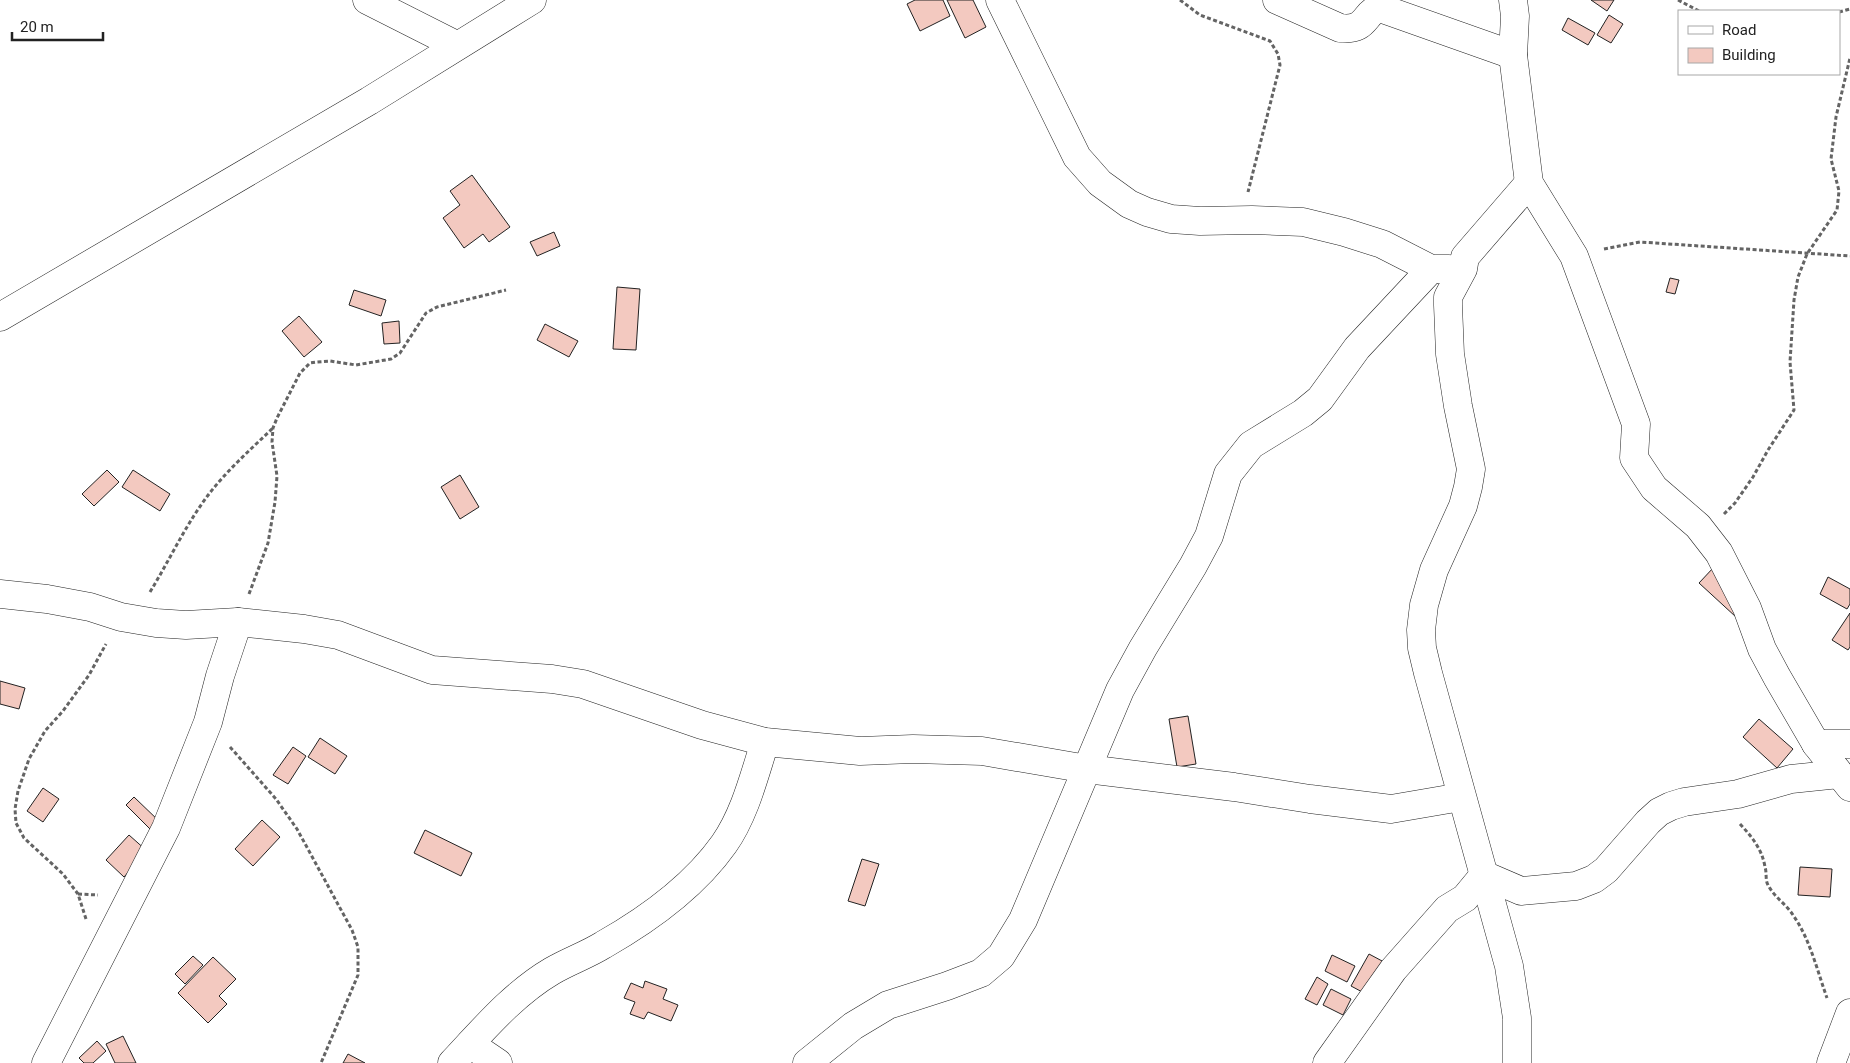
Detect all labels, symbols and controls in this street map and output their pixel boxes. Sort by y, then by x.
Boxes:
scale bar [12,10,104,42]
legend [1678,10,1840,75]
text: 20 m [20,18,54,36]
text: Road [1722,21,1756,39]
text: Building [1722,46,1776,64]

